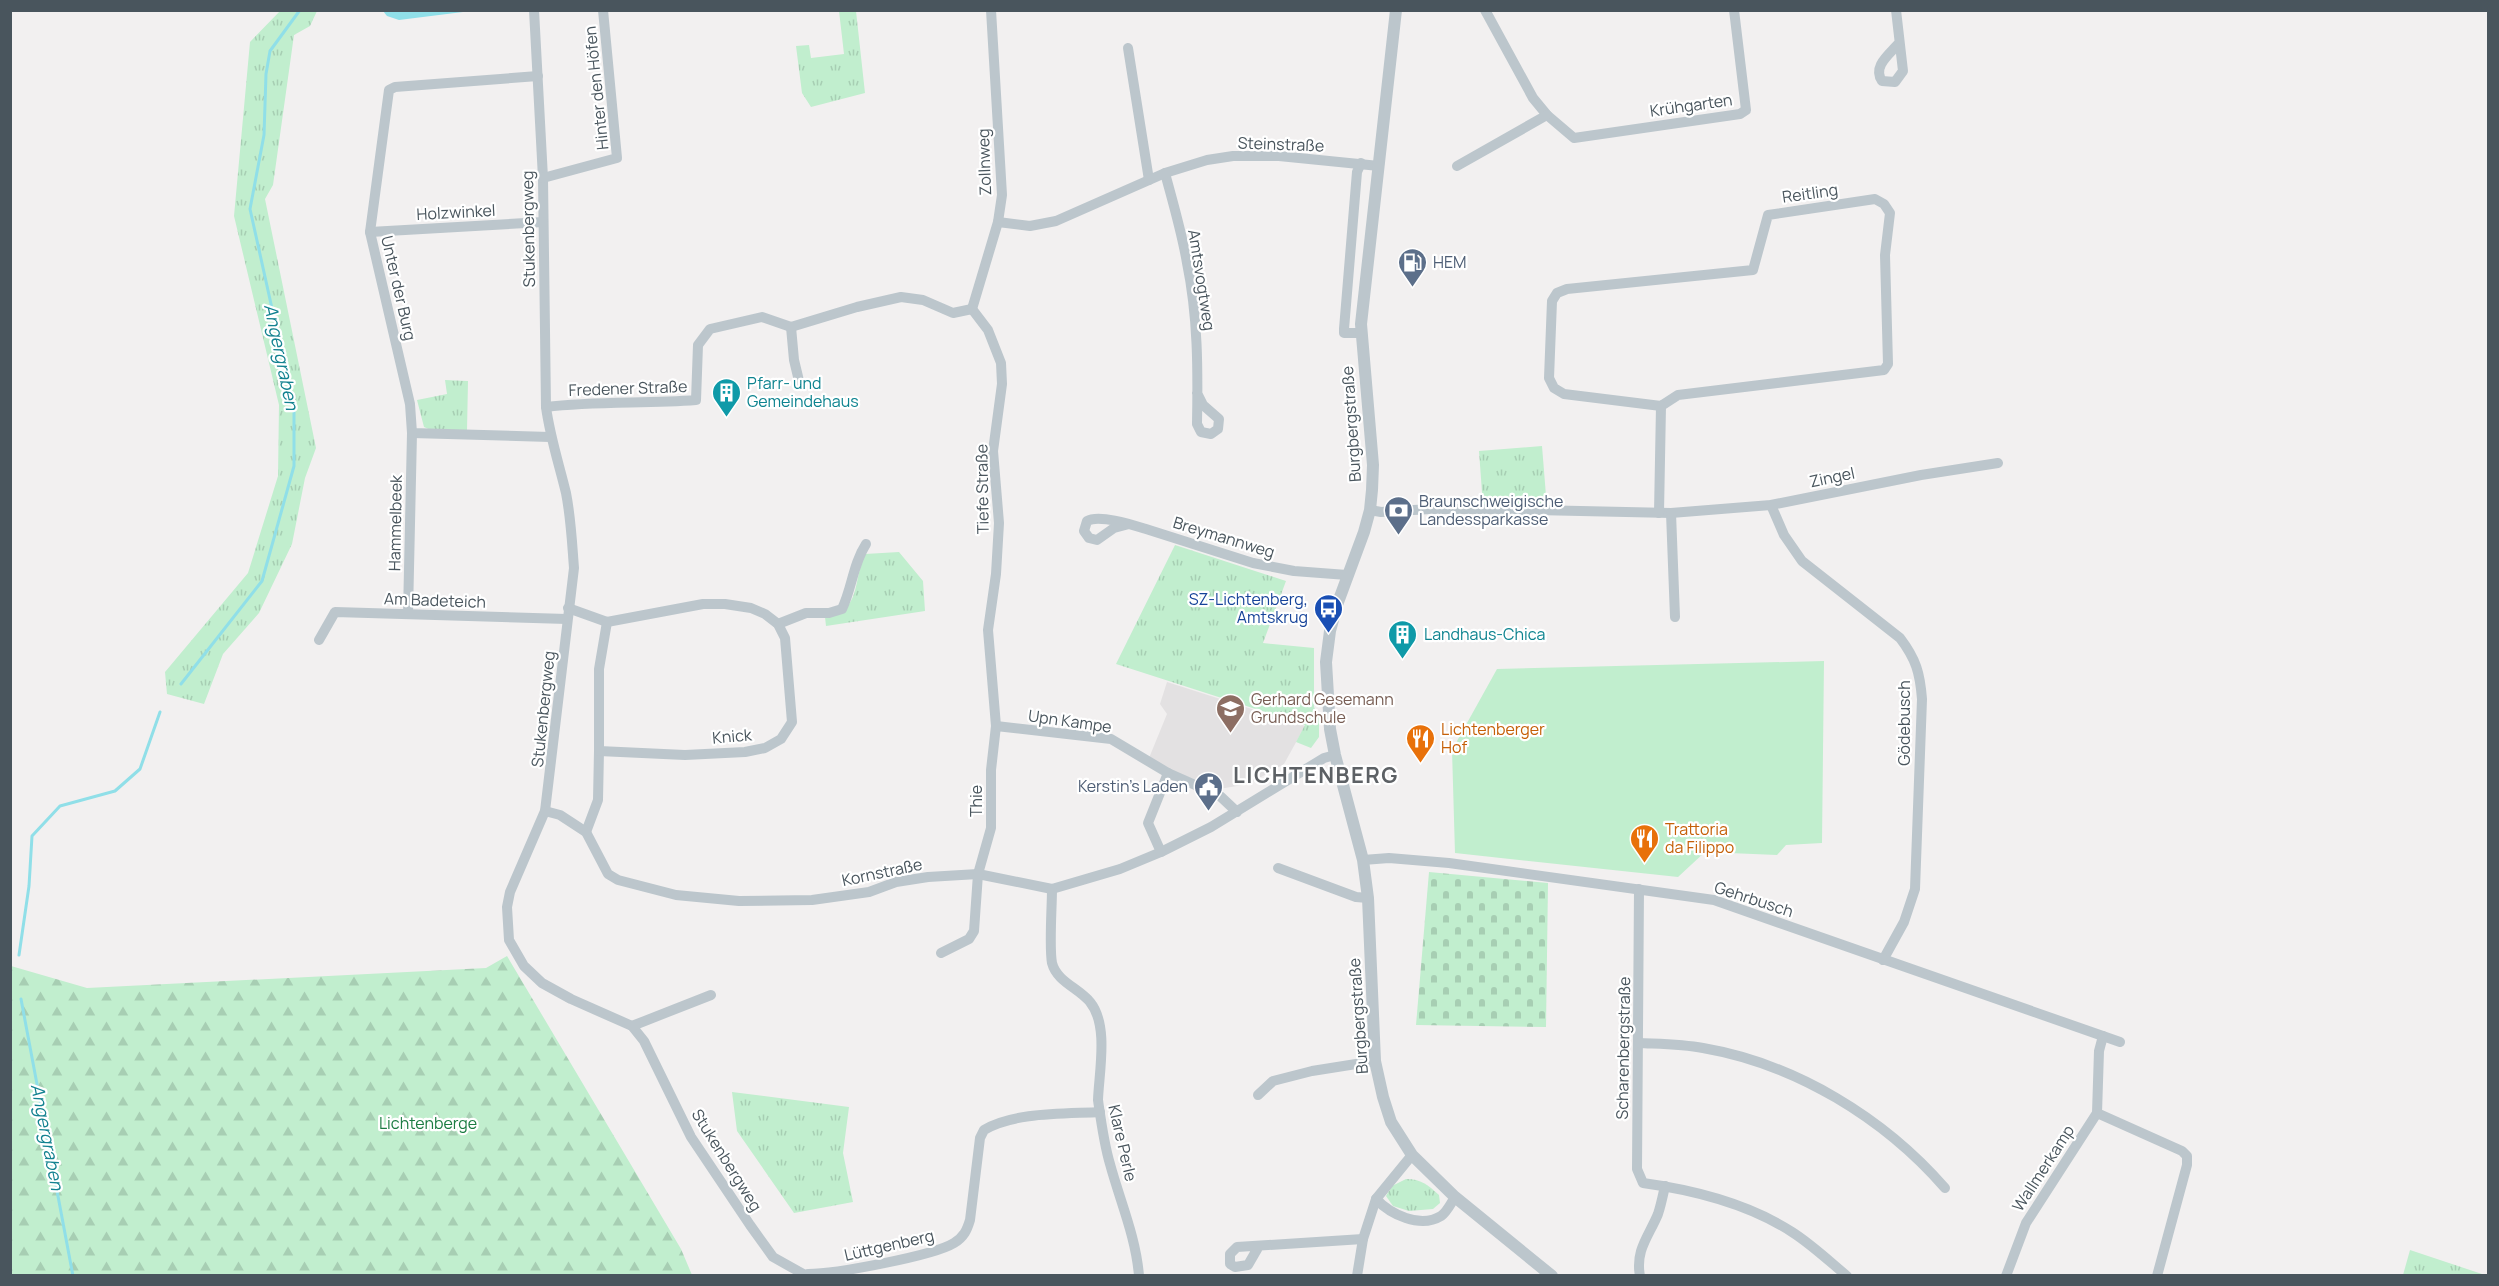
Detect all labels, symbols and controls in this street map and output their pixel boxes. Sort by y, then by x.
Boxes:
street label: Hinter den Höfen [579,25,613,151]
street label: Krühgarten [1648,88,1734,122]
street label: Zollnweg [972,128,996,196]
street label: Steinstraße [1237,131,1325,157]
street label: Stukenbergweg [516,170,540,288]
street label: Reitling [1781,178,1839,208]
street label: Holzwinkel [416,199,496,225]
street label: Amtsvogtweg [1183,228,1221,332]
street label: Unter der Burg [376,233,422,343]
fuel station icon: HEM [1396,246,1428,288]
place label: HEM [1433,251,1467,273]
water label: Angergraben [259,302,305,413]
street label: Burgbergstraße [1336,365,1366,483]
place label: Pfarr- und Gemeindehaus [747,372,859,412]
street label: Fredener Straße [568,375,688,401]
building icon: Pfarr- und Gemeindehaus [710,376,742,418]
street label: Tiefe Straße [970,444,994,534]
street label: Zingel [1807,461,1857,493]
street label: Hammelbeek [383,474,407,571]
place label: Braunschweigische Landessparkasse [1419,490,1563,530]
bank icon: Braunschweigische Landessparkasse [1382,494,1414,536]
street label: Breymannweg [1170,511,1278,563]
street label: Am Badeteich [384,587,486,613]
place label: SZ-Lichtenberg, Amtskrug [1189,588,1308,628]
bus stop icon: SZ-Lichtenberg, Amtskrug [1313,592,1345,634]
building icon: Landhaus-Chica [1387,618,1419,660]
place label: Landhaus-Chica [1424,623,1545,645]
street label: Stukenbergweg [526,650,560,768]
street label: Gödebusch [1893,680,1915,766]
place label: Gerhard Gesemann Grundschule [1251,688,1394,728]
school or university icon: Gerhard Gesemann Grundschule [1214,692,1246,734]
street label: Upn Kampe [1027,704,1113,738]
place label: Lichtenberger Hof [1441,718,1545,758]
restaurant icon: Lichtenberger Hof [1404,722,1436,764]
street label: Knick [711,723,754,749]
district label: LICHTENBERG [1233,760,1399,790]
public building icon: Kerstin's Laden [1193,770,1225,812]
place label: Kerstin's Laden [1078,775,1188,797]
street label: Thie [965,785,987,817]
place label: Trattoria da Filippo [1665,818,1734,858]
restaurant icon: Trattoria da Filippo [1628,822,1660,864]
street label: Kornstraße [840,853,924,891]
street label: Gehrbusch [1712,876,1796,922]
street label: Burgbergstraße [1343,957,1373,1075]
street label: Scharenbergstraße [1611,976,1635,1120]
water label: Angergraben [26,1082,70,1193]
street label: Klare Perle [1103,1102,1143,1184]
street label: Stukenbergweg [687,1105,767,1215]
park label: Lichtenberge [379,1112,477,1134]
street label: Wallmerkamp [2007,1120,2079,1216]
street label: Lüttgenberg [842,1224,936,1266]

